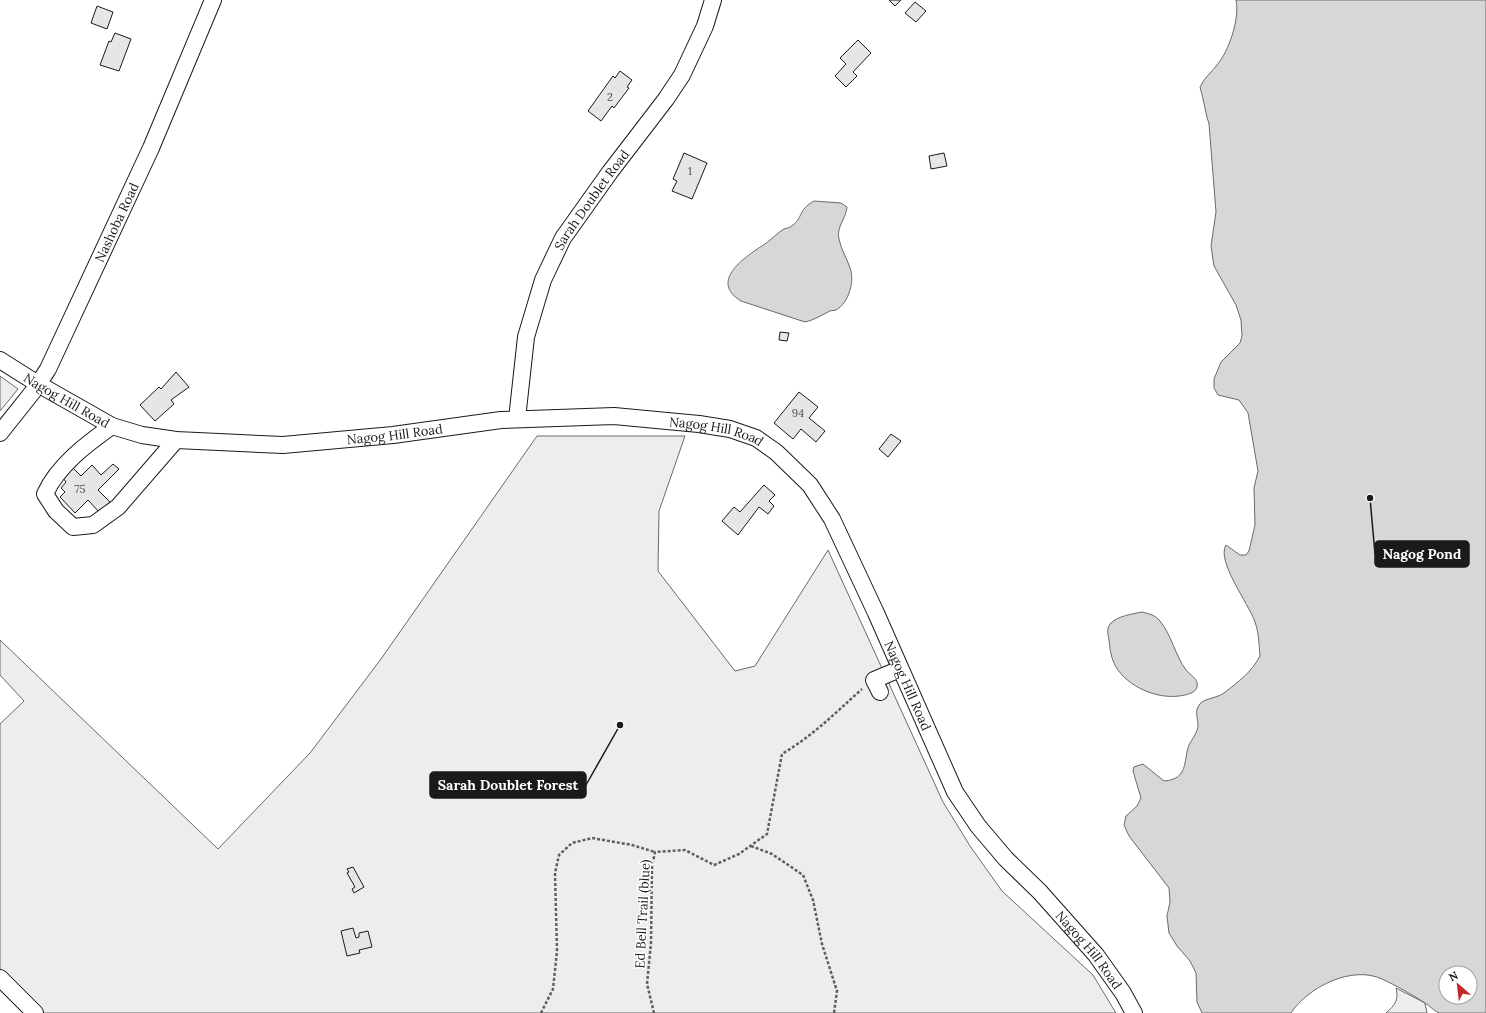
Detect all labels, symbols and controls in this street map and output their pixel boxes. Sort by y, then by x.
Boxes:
house number: 2 [607,90,613,104]
street label: Sarah Doublet Road [551,146,633,253]
house number: 1 [688,164,692,178]
street label: Nashoba Road [91,180,143,265]
street label: Nagog Hill Road [20,369,113,432]
house number: 94 [792,406,804,420]
street label: Nagog Hill Road [668,413,767,450]
street label: Nagog Hill Road [346,420,444,448]
house number: 75 [74,482,86,496]
callout: Nagog Pond [1375,541,1469,567]
text: Nagog Pond [1383,545,1461,563]
street label: Nagog Hill Road [880,638,935,733]
callout: Sarah Doublet Forest [430,772,586,798]
text: Sarah Doublet Forest [438,776,579,794]
street label: Ed Bell Trail (blue) [631,859,654,969]
street label: Nagog Hill Road [1052,907,1126,993]
north arrow [1438,965,1478,1005]
text: N [1446,968,1461,984]

